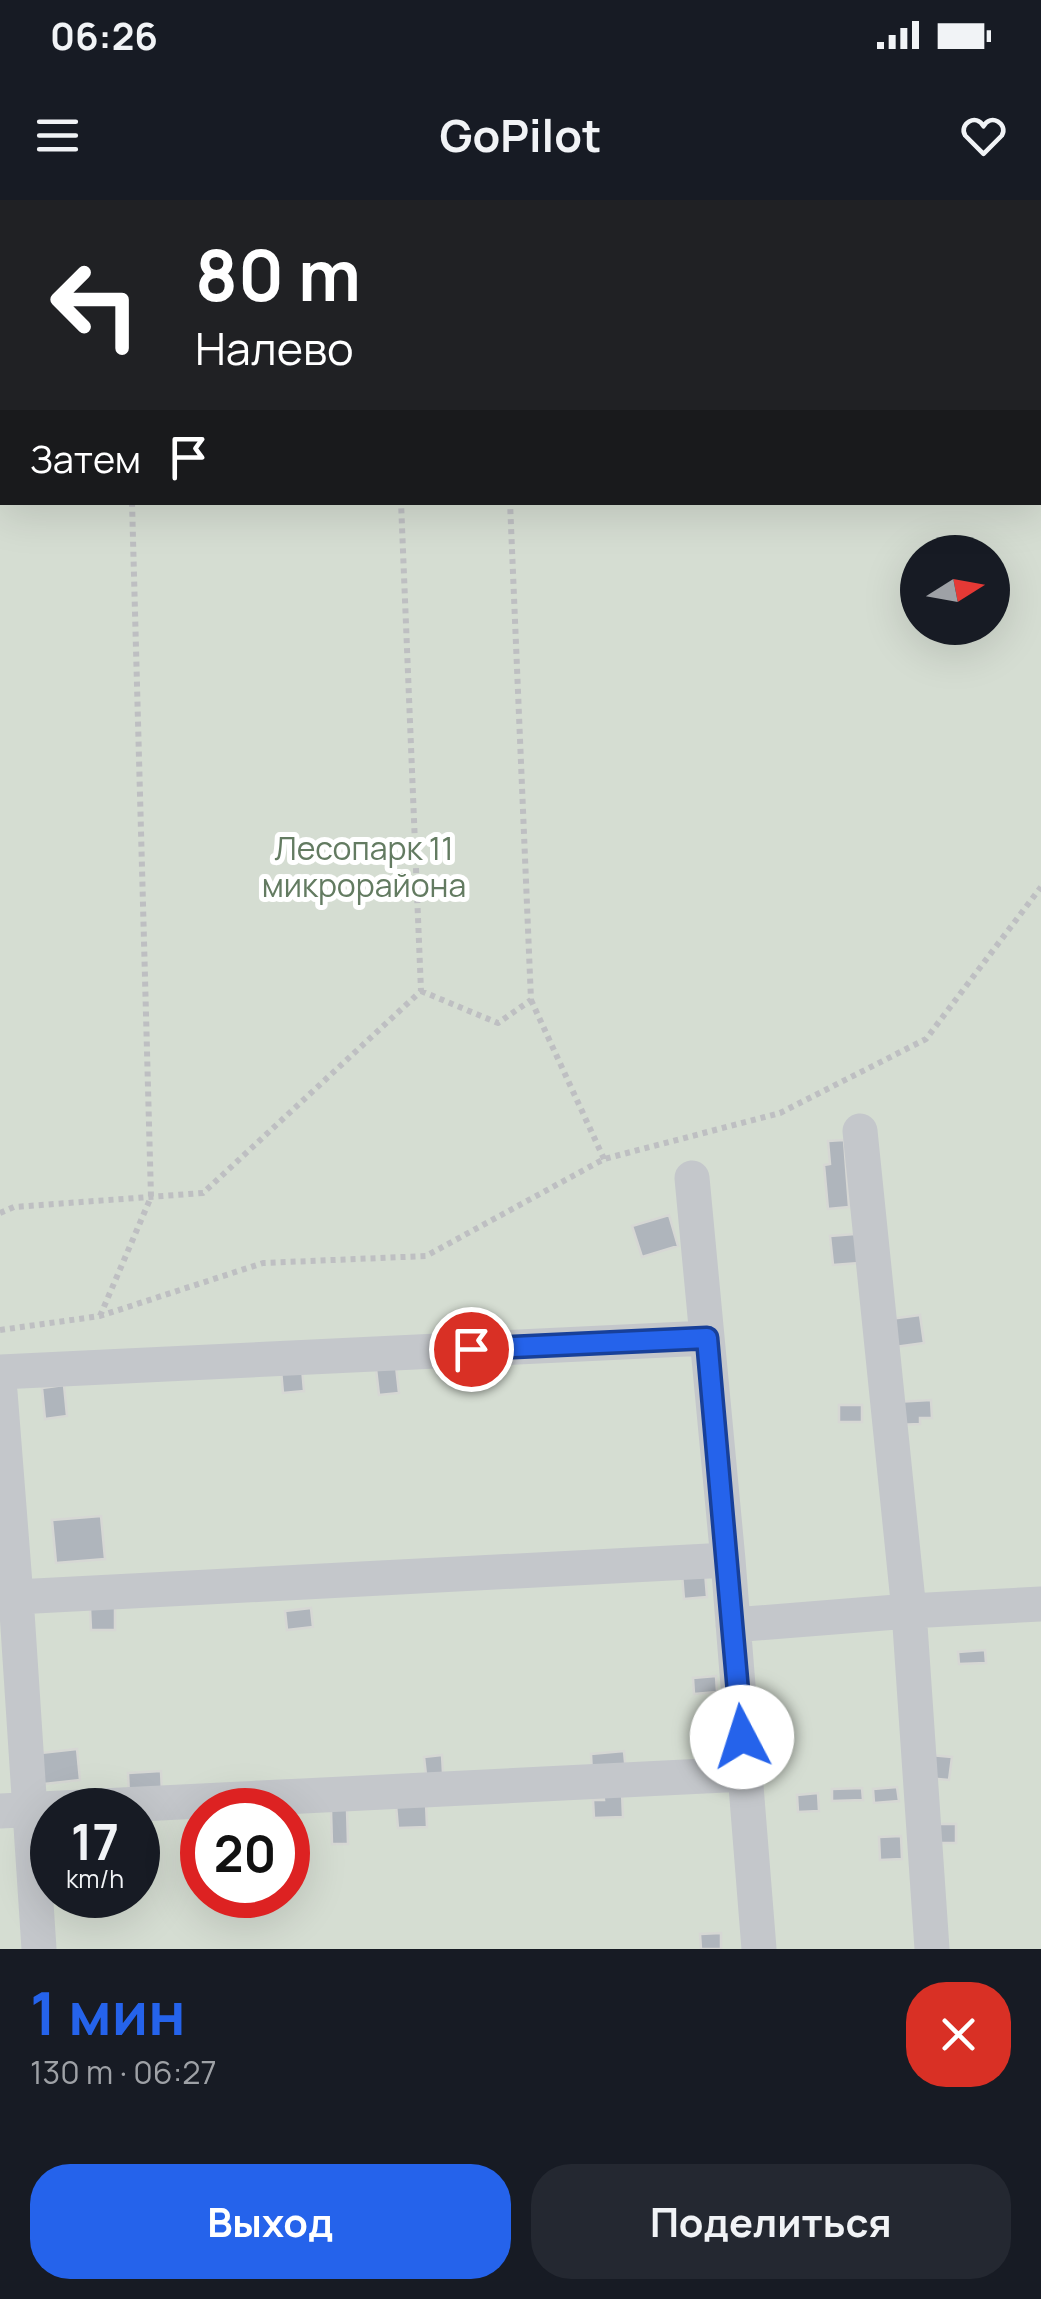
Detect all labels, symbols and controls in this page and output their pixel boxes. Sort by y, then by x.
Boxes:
text: 06:26 [50,9,158,61]
text: GoPilot [439,104,602,166]
icon: menu [30,108,85,163]
icon: heart [956,108,1011,163]
text: 80 m [195,226,361,322]
icon: left [30,240,160,370]
text: Налево [195,317,354,379]
icon: arrive [161,430,216,485]
text: Затем [30,432,141,484]
north arrow [900,535,1010,645]
map controls [900,535,1010,645]
park label: Лесопарк 11 микрорайона [262,826,466,907]
pin [429,1307,514,1392]
icon: arrive [444,1322,499,1377]
position arrow [690,1685,794,1789]
speed limit sign: 20 [180,1788,310,1918]
text: 17 [71,1807,119,1875]
text: km/h [66,1861,124,1896]
text: 1 мин [30,1971,186,2053]
button: close [906,1982,1011,2087]
text: 130 m · 06:27 [30,2050,217,2094]
button: Выход [30,2164,511,2279]
button: Поделиться [531,2164,1011,2279]

